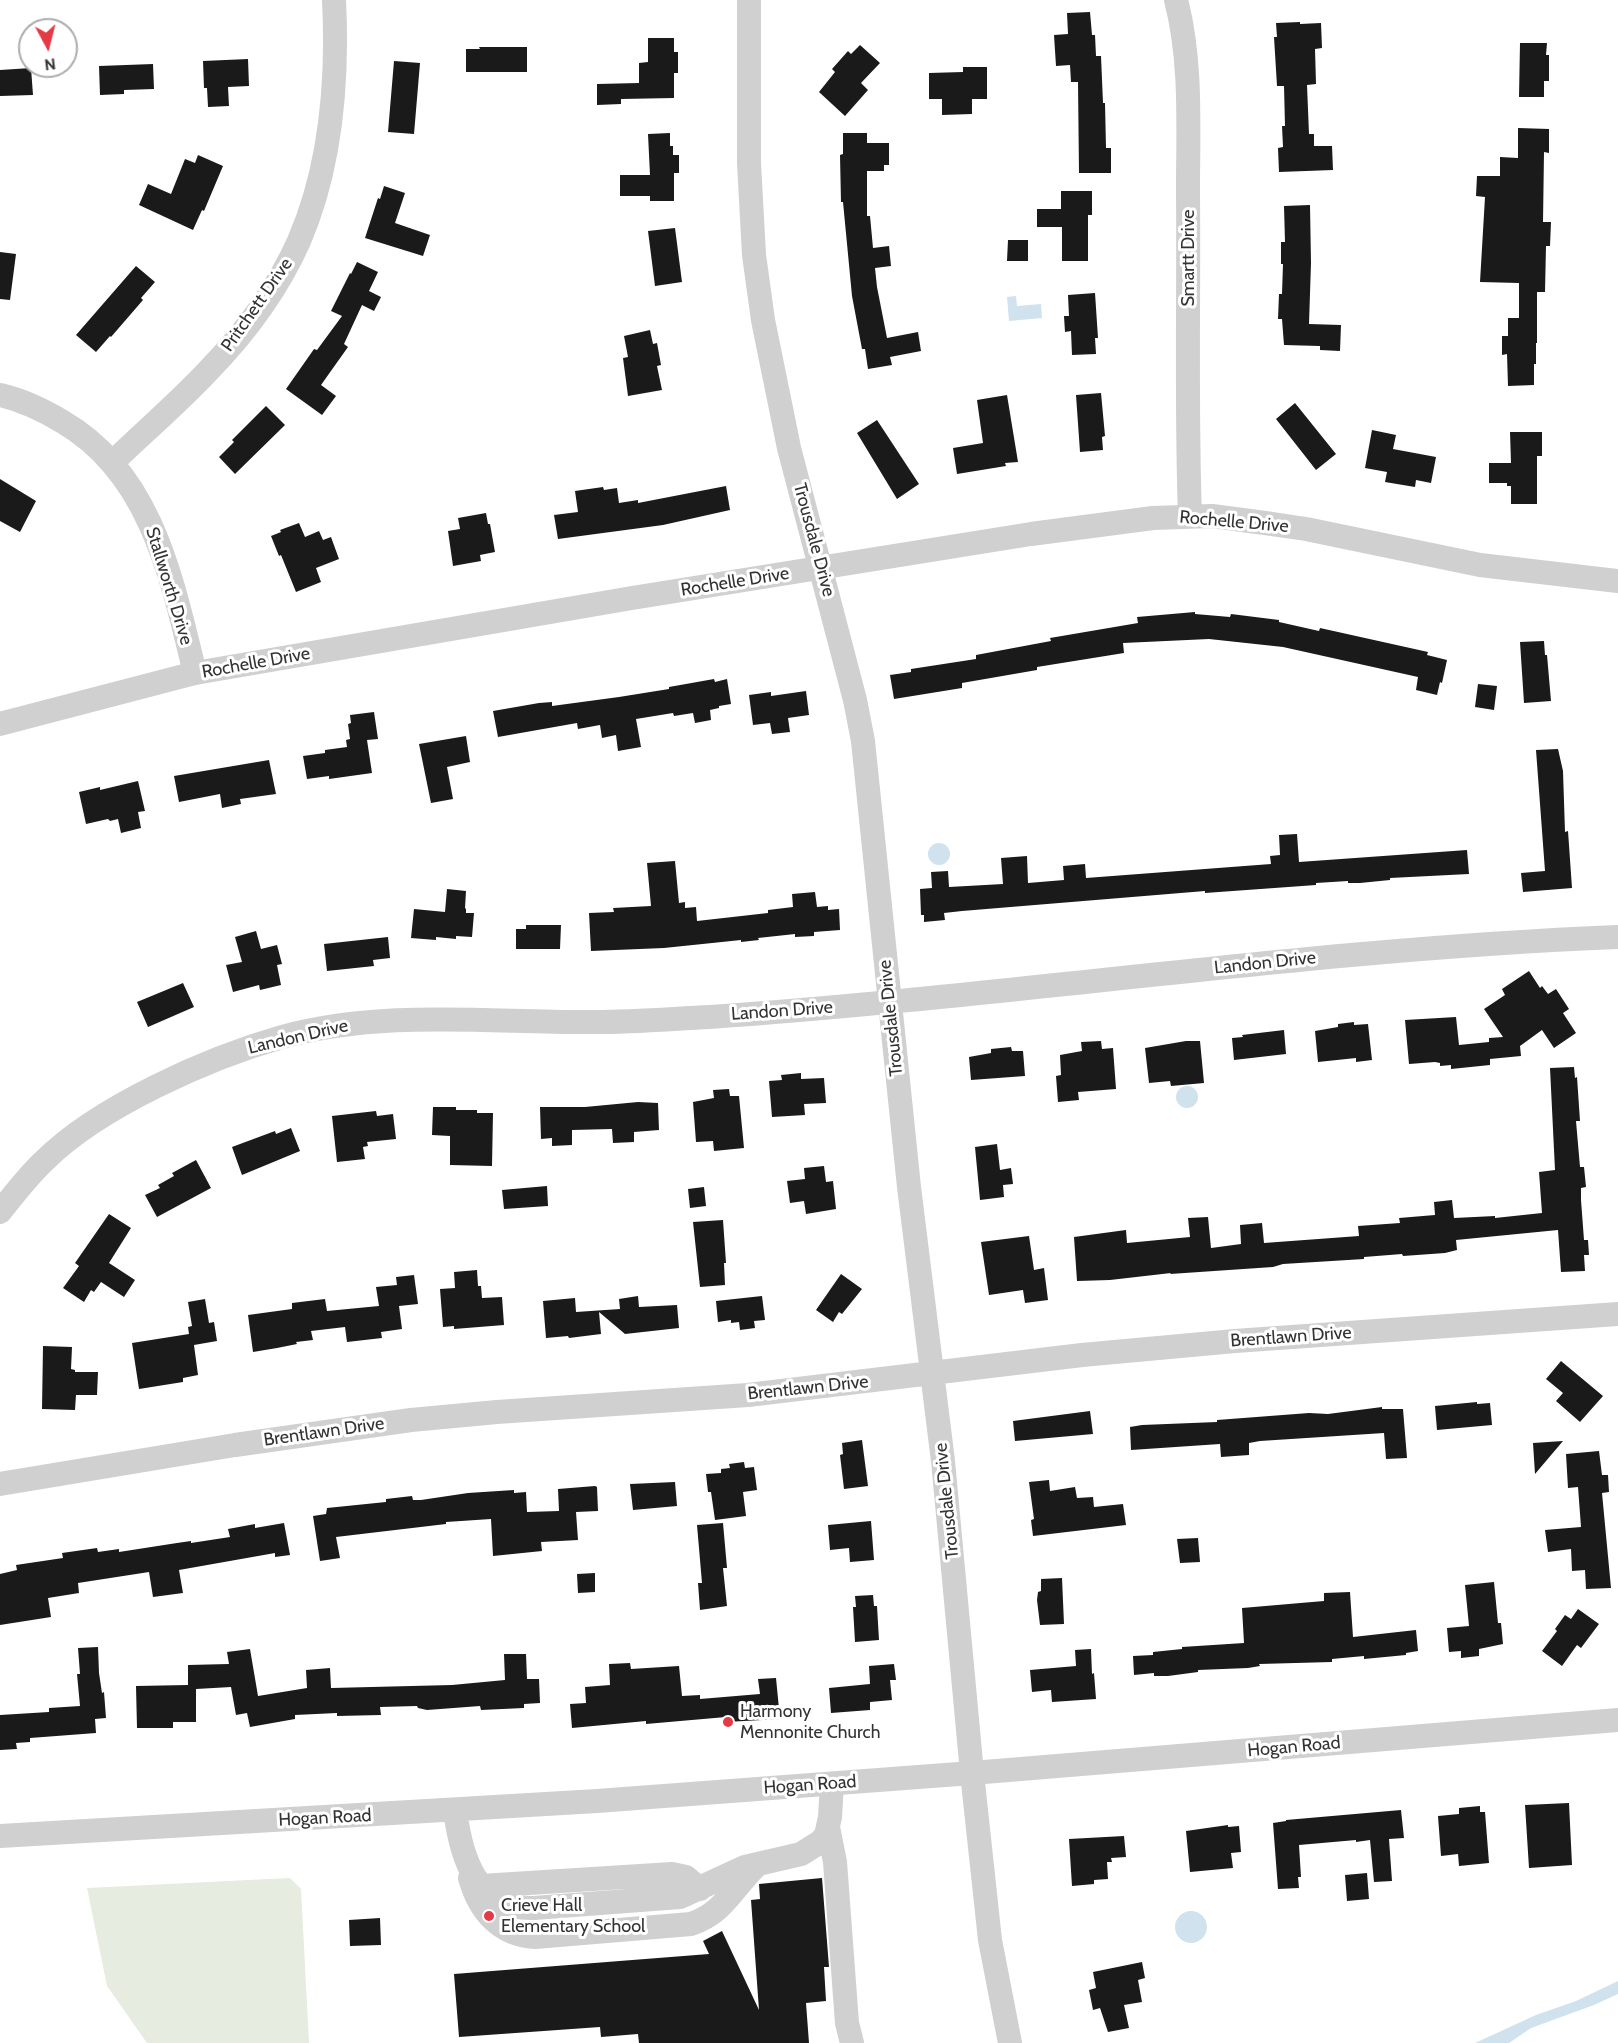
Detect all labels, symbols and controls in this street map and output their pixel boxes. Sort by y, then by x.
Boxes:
north arrow [18,18,78,78]
text: N [43,54,57,74]
street label: Smartt Drive [1178,209,1200,307]
street label: Pritchett Drive [217,254,297,356]
street label: Trousdale Drive [788,481,840,599]
street label: Rochelle Drive [1178,506,1290,538]
street label: Stallworth Drive [141,524,197,648]
street label: Rochelle Drive [679,563,791,601]
street label: Rochelle Drive [200,643,312,683]
street label: Landon Drive [1213,947,1317,979]
street label: Trousdale Drive [874,959,908,1077]
street label: Landon Drive [730,997,834,1025]
street label: Landon Drive [246,1015,350,1059]
street label: Brentlawn Drive [1230,1322,1352,1352]
street label: Brentlawn Drive [746,1371,870,1405]
street label: Brentlawn Drive [262,1413,386,1451]
street label: Trousdale Drive [930,1442,964,1560]
place label: Harmony Mennonite Church [740,1701,880,1744]
marker: Harmony Mennonite Church [721,1715,735,1729]
street label: Hogan Road [1247,1732,1341,1762]
street label: Hogan Road [763,1771,857,1799]
street label: Hogan Road [278,1805,372,1831]
place label: Crieve Hall Elementary School [501,1895,645,1938]
marker: Crieve Hall Elementary School [482,1909,496,1923]

